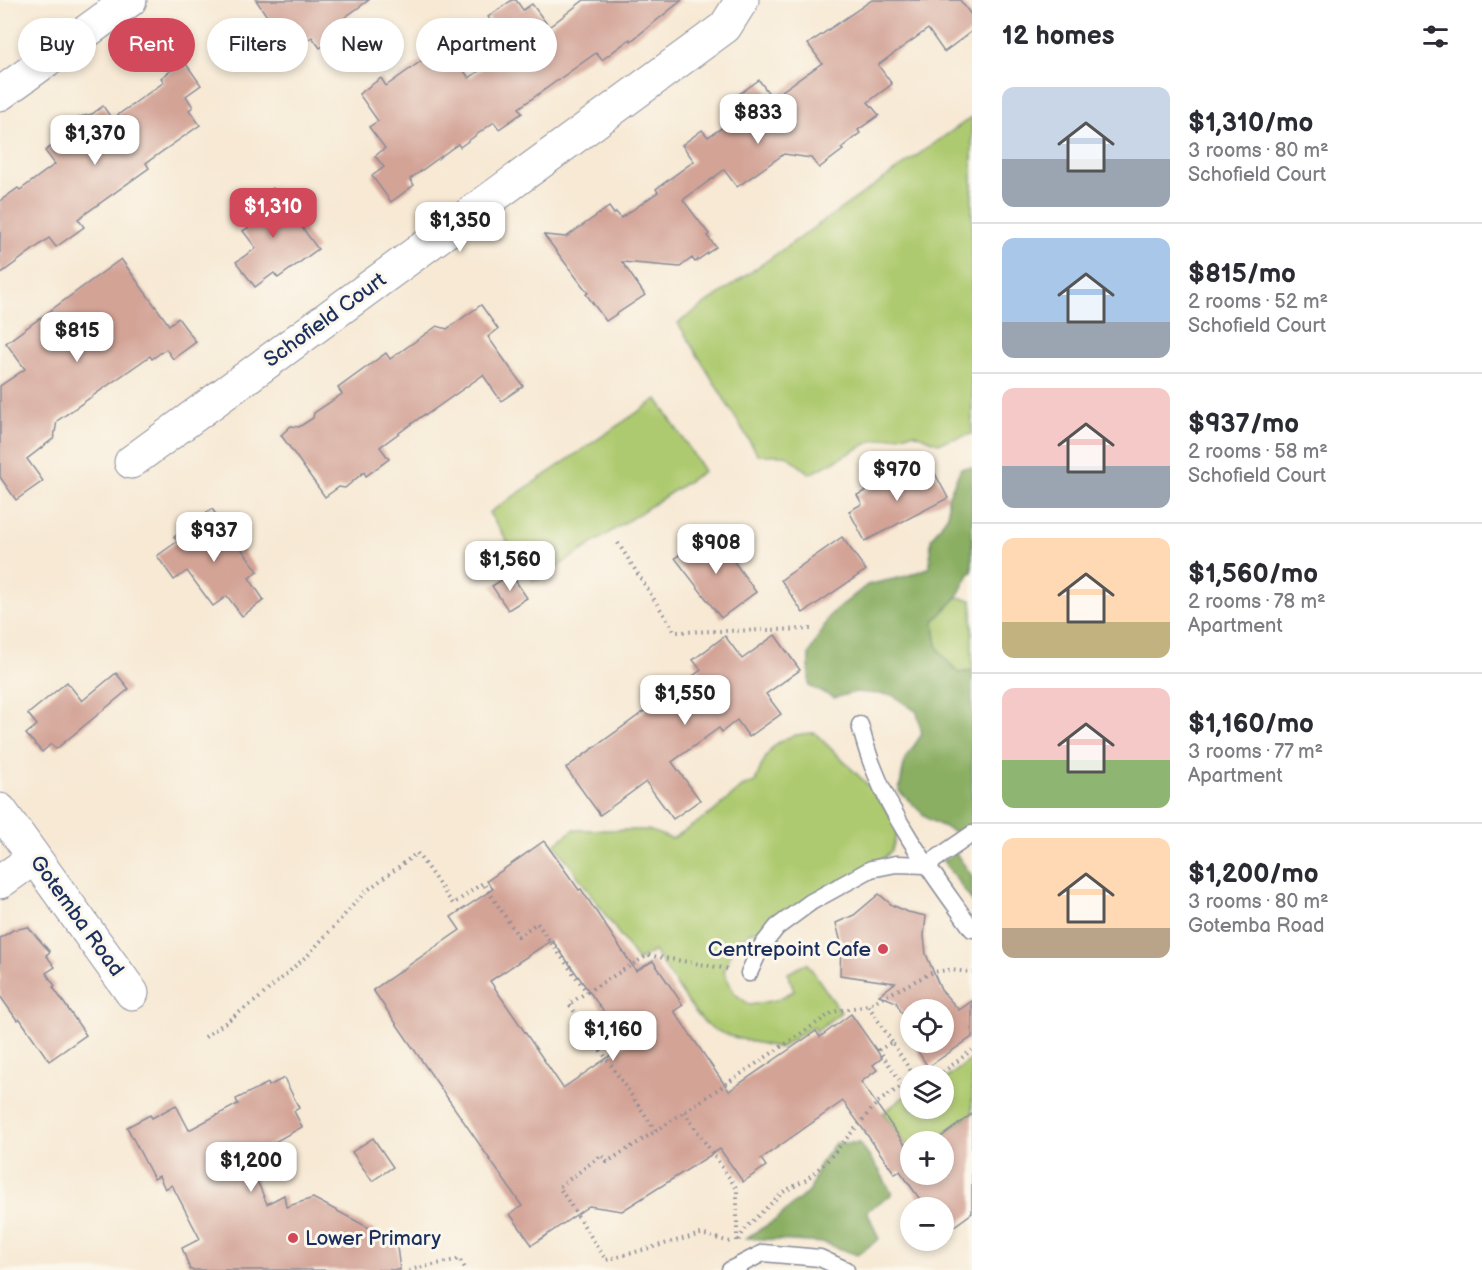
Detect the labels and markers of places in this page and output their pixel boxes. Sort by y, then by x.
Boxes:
pin: $833 [722,94,794,145]
pin: $1,370 [46,115,144,166]
pin: $1,310 [224,188,322,239]
pin: $1,350 [411,202,509,253]
pin: $815 [41,312,113,363]
pin: $970 [861,451,933,502]
pin: $937 [178,512,250,563]
pin: $908 [680,524,752,575]
pin: $1,560 [461,541,559,592]
pin: $1,550 [636,675,734,726]
place label: Centrepoint Cafe [708,937,871,962]
marker: Centrepoint Cafe [876,942,890,956]
pin: $1,160 [564,1011,662,1062]
pin: $1,200 [202,1142,300,1193]
place label: Lower Primary [305,1226,441,1251]
marker: Lower Primary [286,1231,300,1245]

